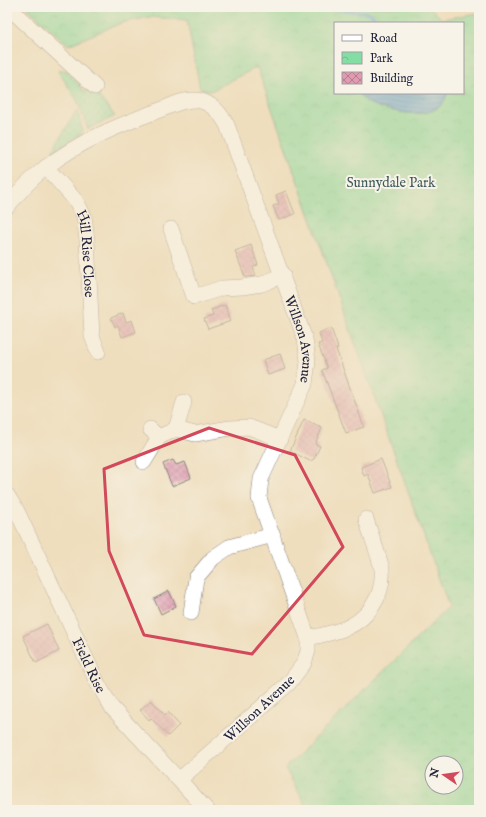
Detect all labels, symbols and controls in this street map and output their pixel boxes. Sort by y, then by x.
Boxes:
legend [334,22,464,94]
text: Road [370,31,398,46]
text: Park [370,51,393,66]
text: Building [370,71,414,86]
park label: Sunnydale Park [346,174,436,192]
street label: Hill Rise Close [72,207,98,298]
street label: Willson Avenue [280,293,316,385]
street label: Field Rise [68,635,110,697]
street label: Willson Avenue [220,671,299,746]
north arrow [424,755,464,795]
text: N [427,766,443,780]

